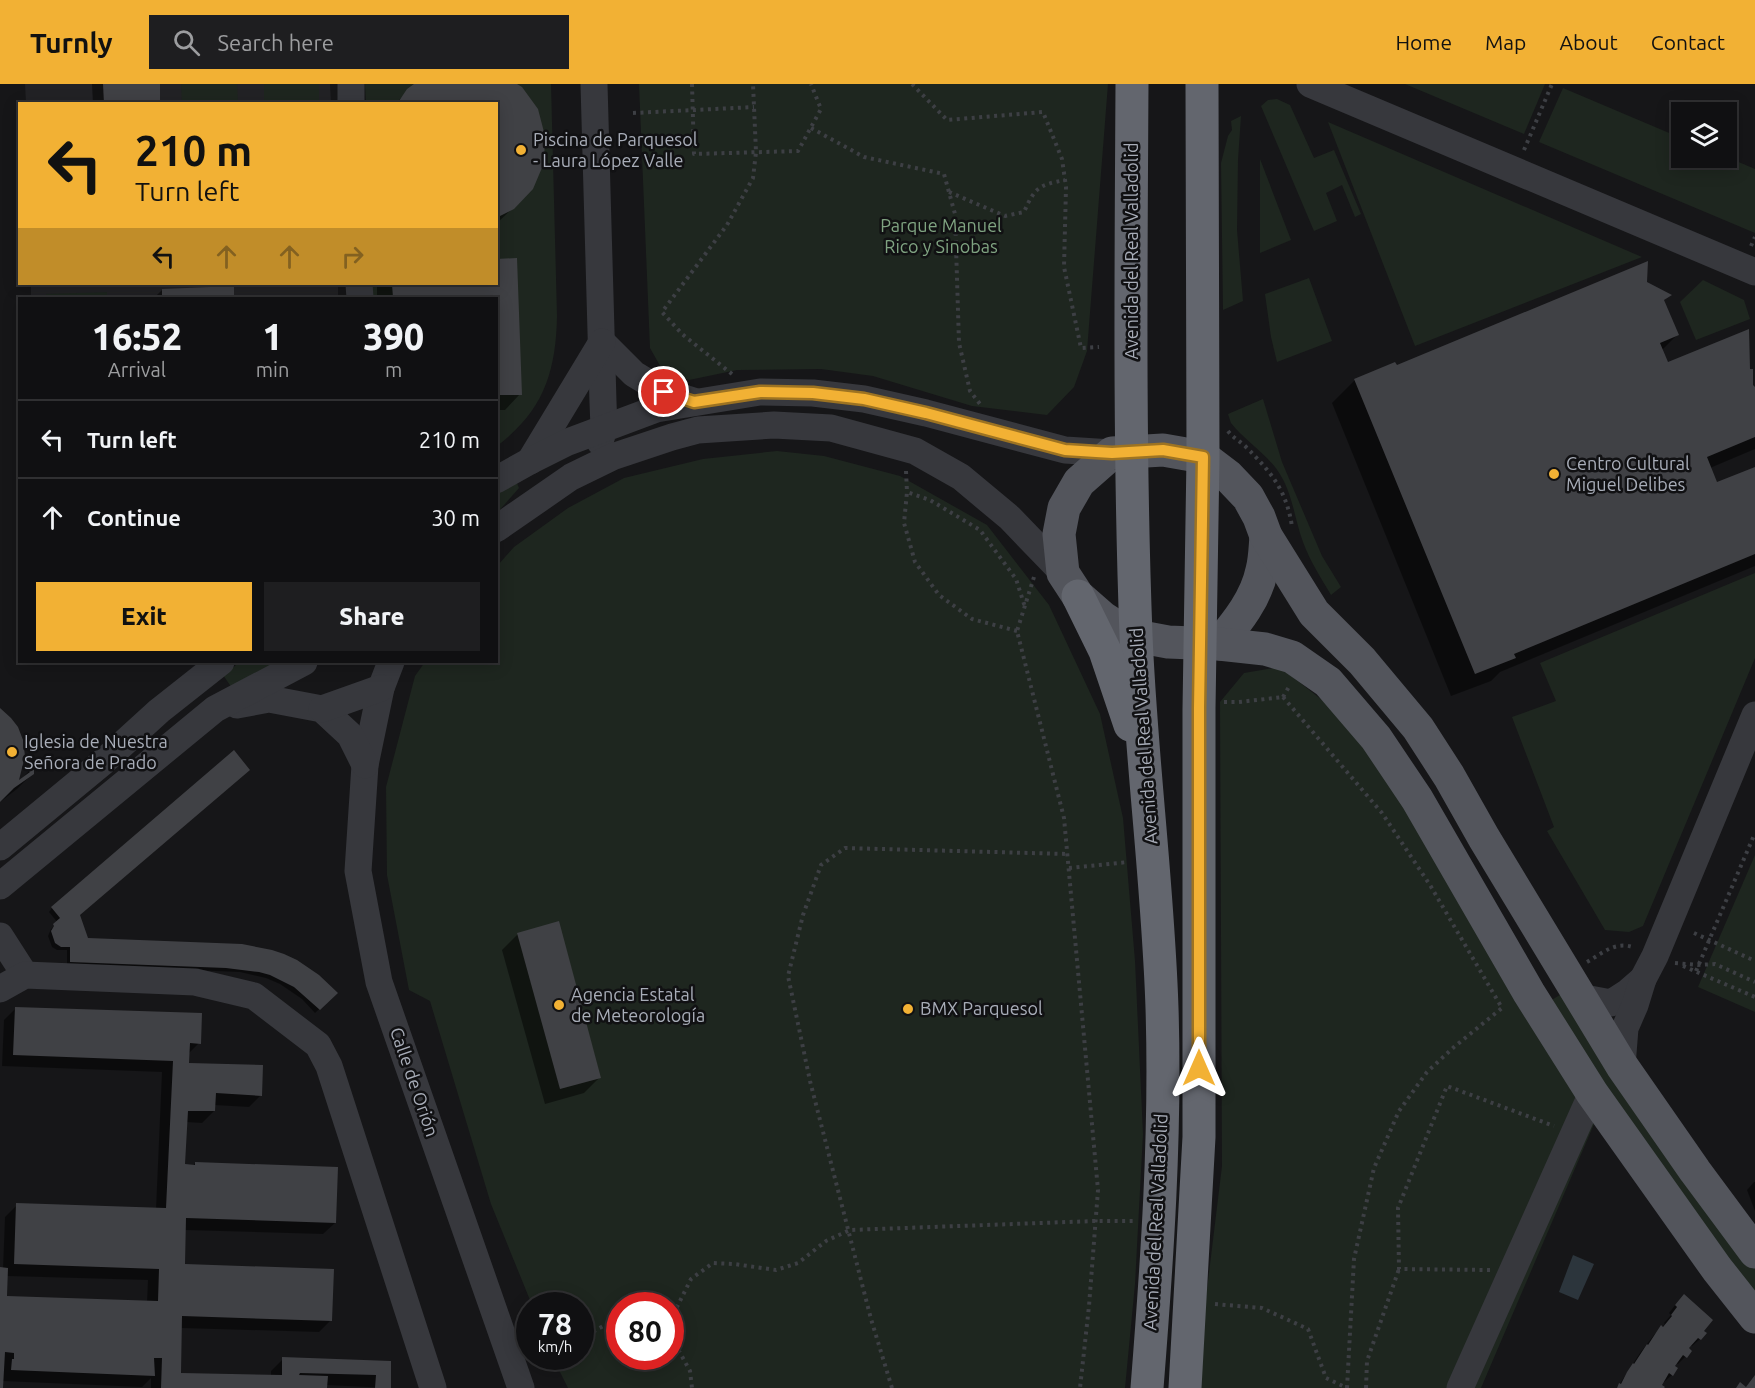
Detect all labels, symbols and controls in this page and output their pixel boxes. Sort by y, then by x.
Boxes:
search box [149,15,569,69]
icon: search [170,26,203,59]
text: Turnly [30,27,113,58]
text: Search here [218,30,334,55]
text: Home [1395,30,1452,54]
text: Map [1485,30,1526,54]
text: About [1559,30,1618,54]
text: Contact [1651,30,1725,54]
map controls [1671,102,1737,168]
button: layers [1671,102,1737,168]
icon: left [36,126,114,204]
text: 210 m [135,127,252,174]
place label: Piscina de Parquesol - Laura López Valle [533,129,698,170]
marker: Piscina de Parquesol - Laura López Valle [514,143,528,157]
street label: Avenida del Real Valladolid [1121,143,1141,360]
text: Turn left [135,176,239,206]
park label: Parque Manuel Rico y Sinobas [880,215,1002,256]
icon: left [147,240,180,273]
icon: ahead [210,240,243,273]
icon: ahead [273,240,306,273]
icon: right [336,240,369,273]
text: 16:52 [92,316,182,357]
text: 1 [262,316,283,357]
text: 390 [363,316,424,357]
text: Arrival [108,358,166,381]
text: min [256,358,289,381]
text: m [385,358,402,381]
pin [638,366,689,417]
icon: arrive [647,375,680,408]
icon: left [36,423,69,456]
text: Turn left [87,427,177,452]
text: 210 m [419,427,480,452]
place label: Centro Cultural Miguel Delibes [1566,453,1690,494]
marker: Centro Cultural Miguel Delibes [1547,467,1561,481]
icon: ahead [36,501,69,534]
text: Continue [87,505,181,530]
text: 30 m [431,505,480,530]
button: Exit [36,582,252,651]
button: Share [264,582,480,651]
street label: Avenida del Real Valladolid [1125,627,1161,845]
place label: Iglesia de Nuestra Señora de Prado [24,731,168,772]
marker: Iglesia de Nuestra Señora de Prado [5,745,19,759]
place label: Agencia Estatal de Meteorología [571,984,705,1025]
marker: Agencia Estatal de Meteorología [552,998,566,1012]
place label: BMX Parquesol [920,998,1043,1018]
marker: BMX Parquesol [901,1002,915,1016]
street label: Calle de Orión [387,1024,443,1139]
position arrow [1167,1036,1231,1100]
street label: Avenida del Real Valladolid [1139,1113,1171,1331]
speed limit sign: 80 [606,1292,684,1370]
text: 78 [538,1307,572,1341]
text: km/h [538,1338,572,1355]

